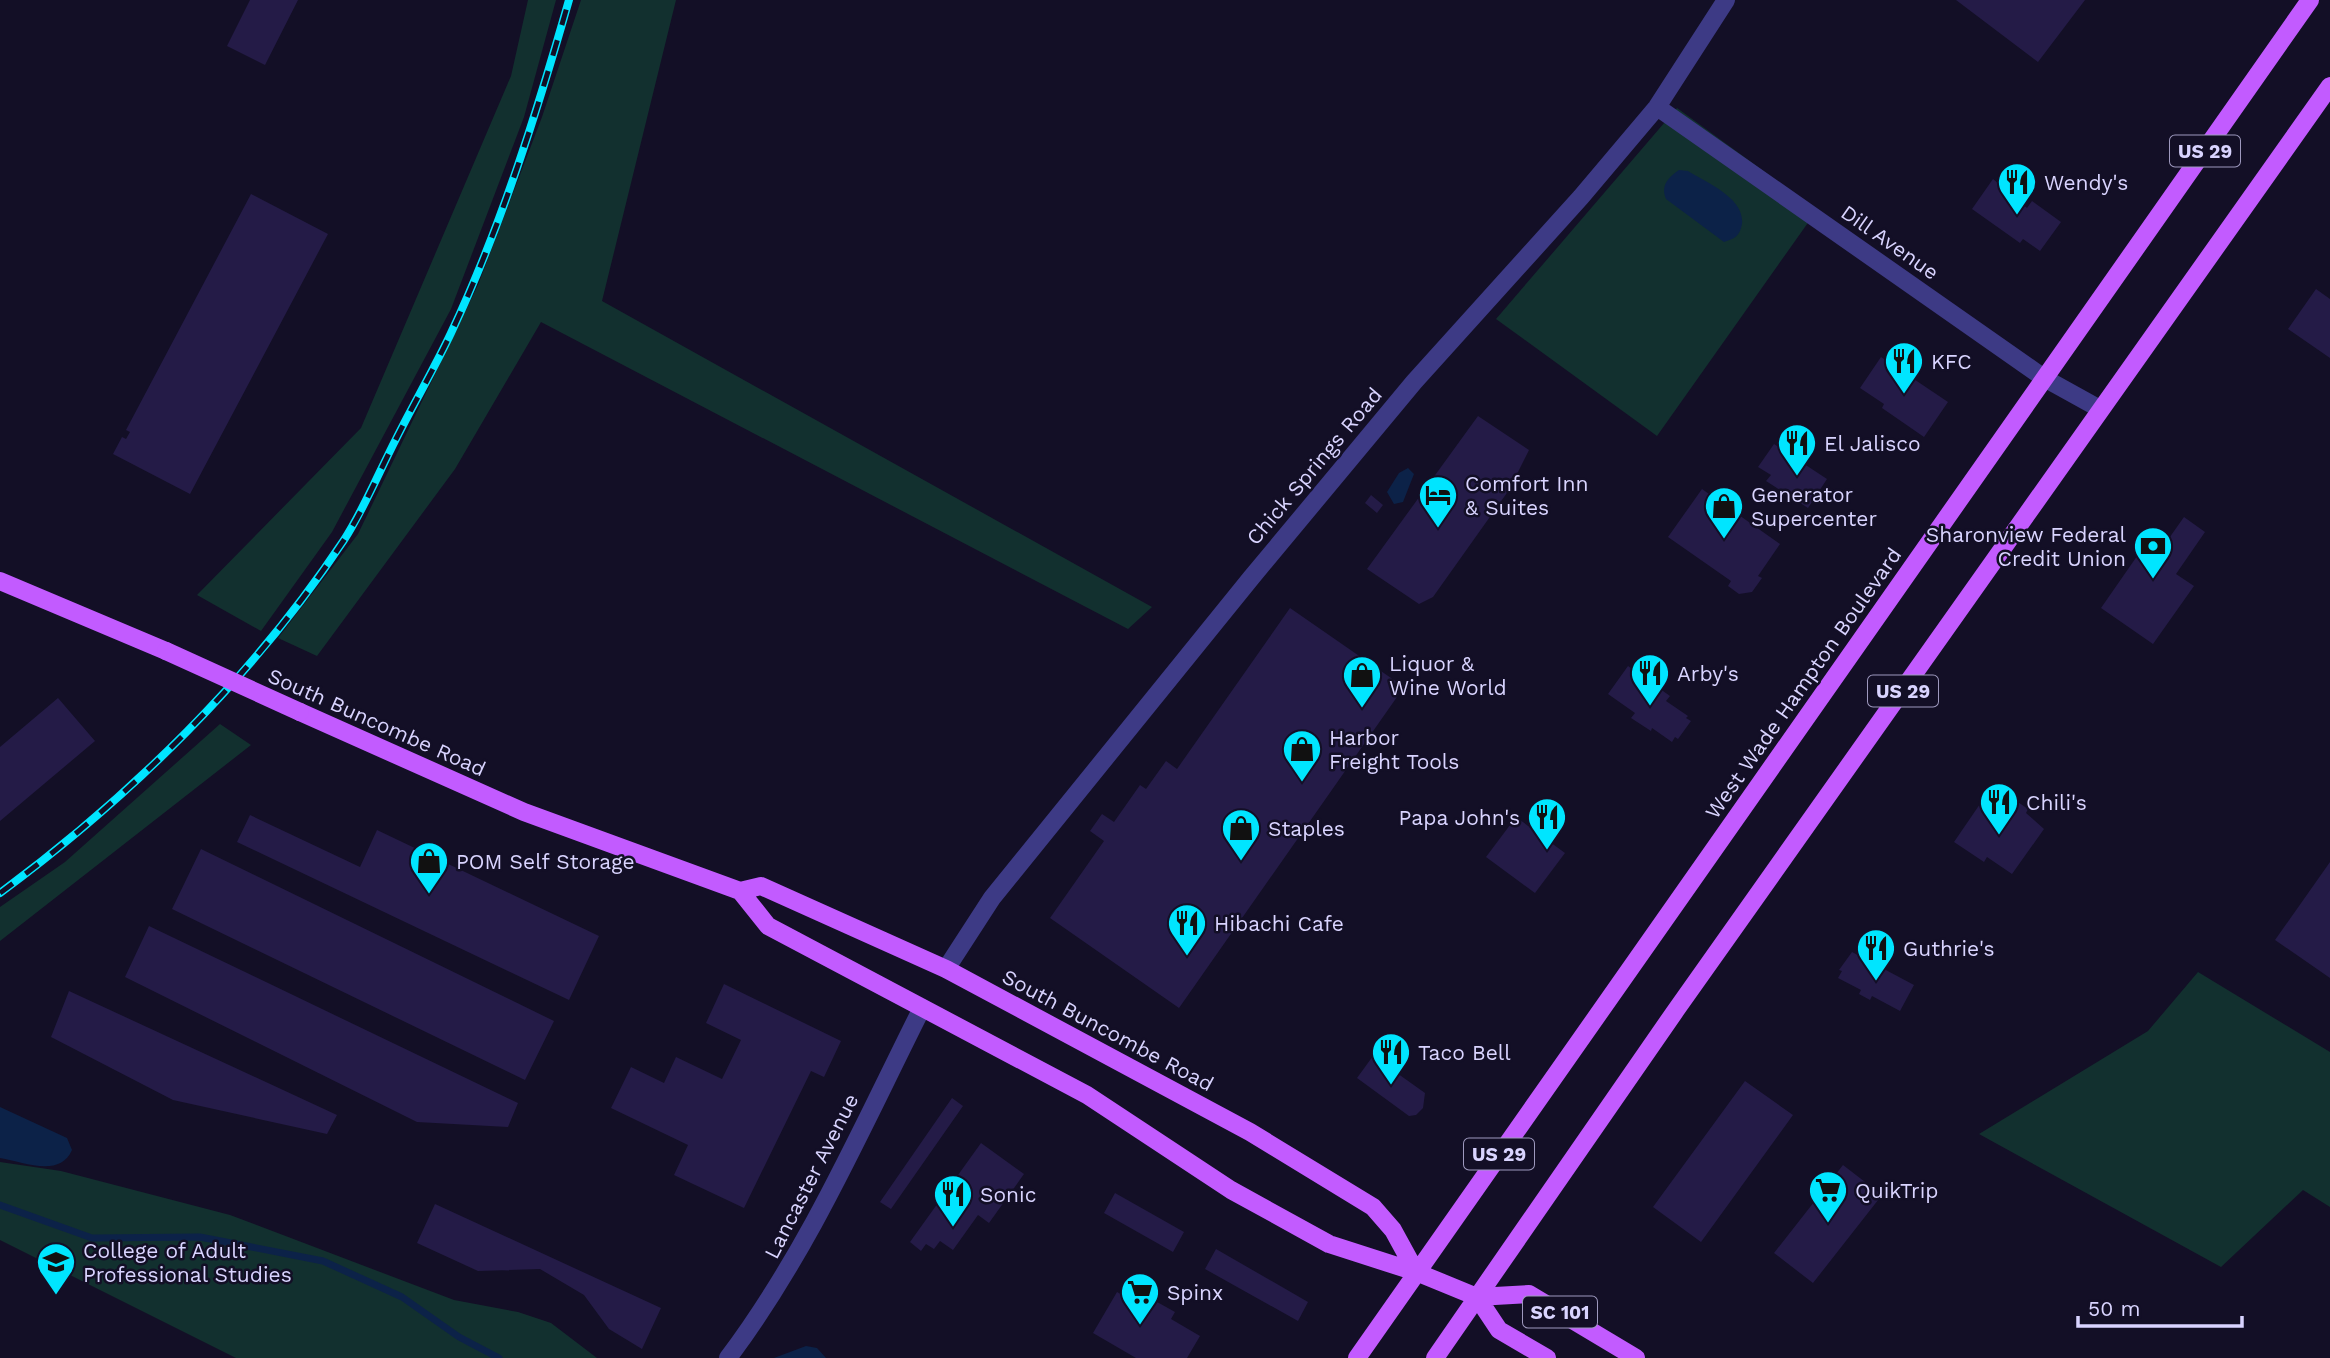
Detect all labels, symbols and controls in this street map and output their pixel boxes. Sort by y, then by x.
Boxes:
road number: US 29 [2170,136,2240,167]
restaurant icon: Wendy's [1996,161,2038,216]
place label: Wendy's [2044,170,2128,195]
street label: Dill Avenue [1836,199,1944,285]
restaurant icon: KFC [1883,340,1925,395]
place label: KFC [1931,349,1972,374]
street label: Chick Springs Road [1241,382,1387,550]
restaurant icon: El Jalisco [1776,422,1818,477]
place label: El Jalisco [1824,431,1921,456]
place label: Comfort Inn & Suites [1465,471,1588,520]
hotel icon: Comfort Inn & Suites [1417,474,1459,529]
place label: Generator Supercenter [1751,482,1877,531]
shop icon: Generator Supercenter [1703,485,1745,540]
place label: Sharonview Federal Credit Union [1926,522,2127,571]
bank icon: Sharonview Federal Credit Union [2132,525,2174,580]
street label: West Wade Hampton Boulevard [1700,543,1906,823]
place label: Liquor & Wine World [1389,651,1507,700]
restaurant icon: Arby's [1629,652,1671,707]
shop icon: Liquor & Wine World [1341,654,1383,709]
place label: Arby's [1677,661,1739,686]
street label: South Buncombe Road [264,663,490,781]
road number: US 29 [1868,676,1938,706]
place label: Harbor Freight Tools [1329,725,1459,774]
shop icon: Harbor Freight Tools [1281,728,1323,783]
restaurant icon: Chili's [1978,781,2020,836]
place label: Chili's [2026,790,2087,815]
restaurant icon: Papa John's [1526,796,1568,851]
place label: Papa John's [1399,805,1520,830]
shop icon: Staples [1220,807,1262,862]
place label: Staples [1268,816,1345,841]
shop icon: POM Self Storage [408,840,450,895]
place label: POM Self Storage [456,849,635,874]
restaurant icon: Hibachi Cafe [1166,902,1208,957]
place label: Hibachi Cafe [1214,911,1344,936]
restaurant icon: Guthrie's [1855,927,1897,982]
place label: Guthrie's [1903,936,1995,961]
street label: South Buncombe Road [998,964,1218,1096]
restaurant icon: Taco Bell [1370,1031,1412,1086]
place label: Taco Bell [1418,1040,1511,1065]
street label: Lancaster Avenue [759,1089,863,1263]
road number: US 29 [1464,1138,1534,1170]
supermarket icon: QuikTrip [1807,1169,1849,1224]
restaurant icon: Sonic [932,1173,974,1228]
place label: QuikTrip [1855,1178,1938,1203]
place label: Sonic [980,1182,1036,1207]
place label: College of Adult Professional Studies [83,1238,292,1287]
school or university icon: College of Adult Professional Studies [35,1241,77,1296]
supermarket icon: Spinx [1119,1271,1161,1326]
place label: Spinx [1167,1280,1223,1305]
scale bar [2078,1284,2242,1328]
road number: SC 101 [1523,1296,1597,1328]
text: 50 m [2088,1296,2140,1321]

